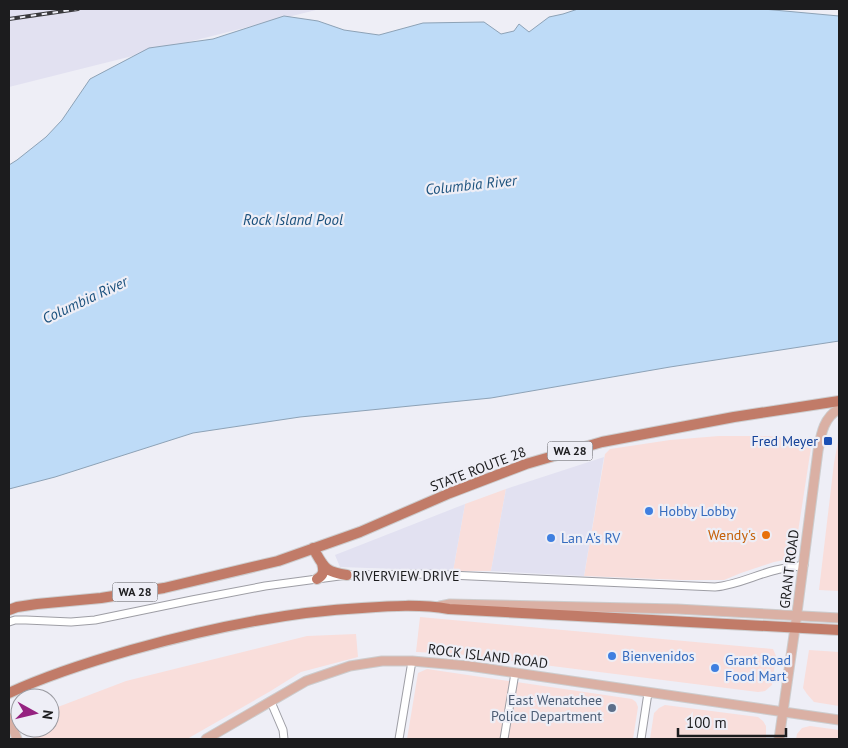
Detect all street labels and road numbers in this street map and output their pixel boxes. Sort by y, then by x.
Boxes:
street label: STATE ROUTE 28 [428,442,528,496]
road number: WA 28 [548,442,592,461]
street label: GRANT ROAD [775,529,803,609]
street label: RIVERVIEW DRIVE [352,567,460,585]
road number: WA 28 [112,582,158,602]
street label: ROCK ISLAND ROAD [427,640,549,672]

